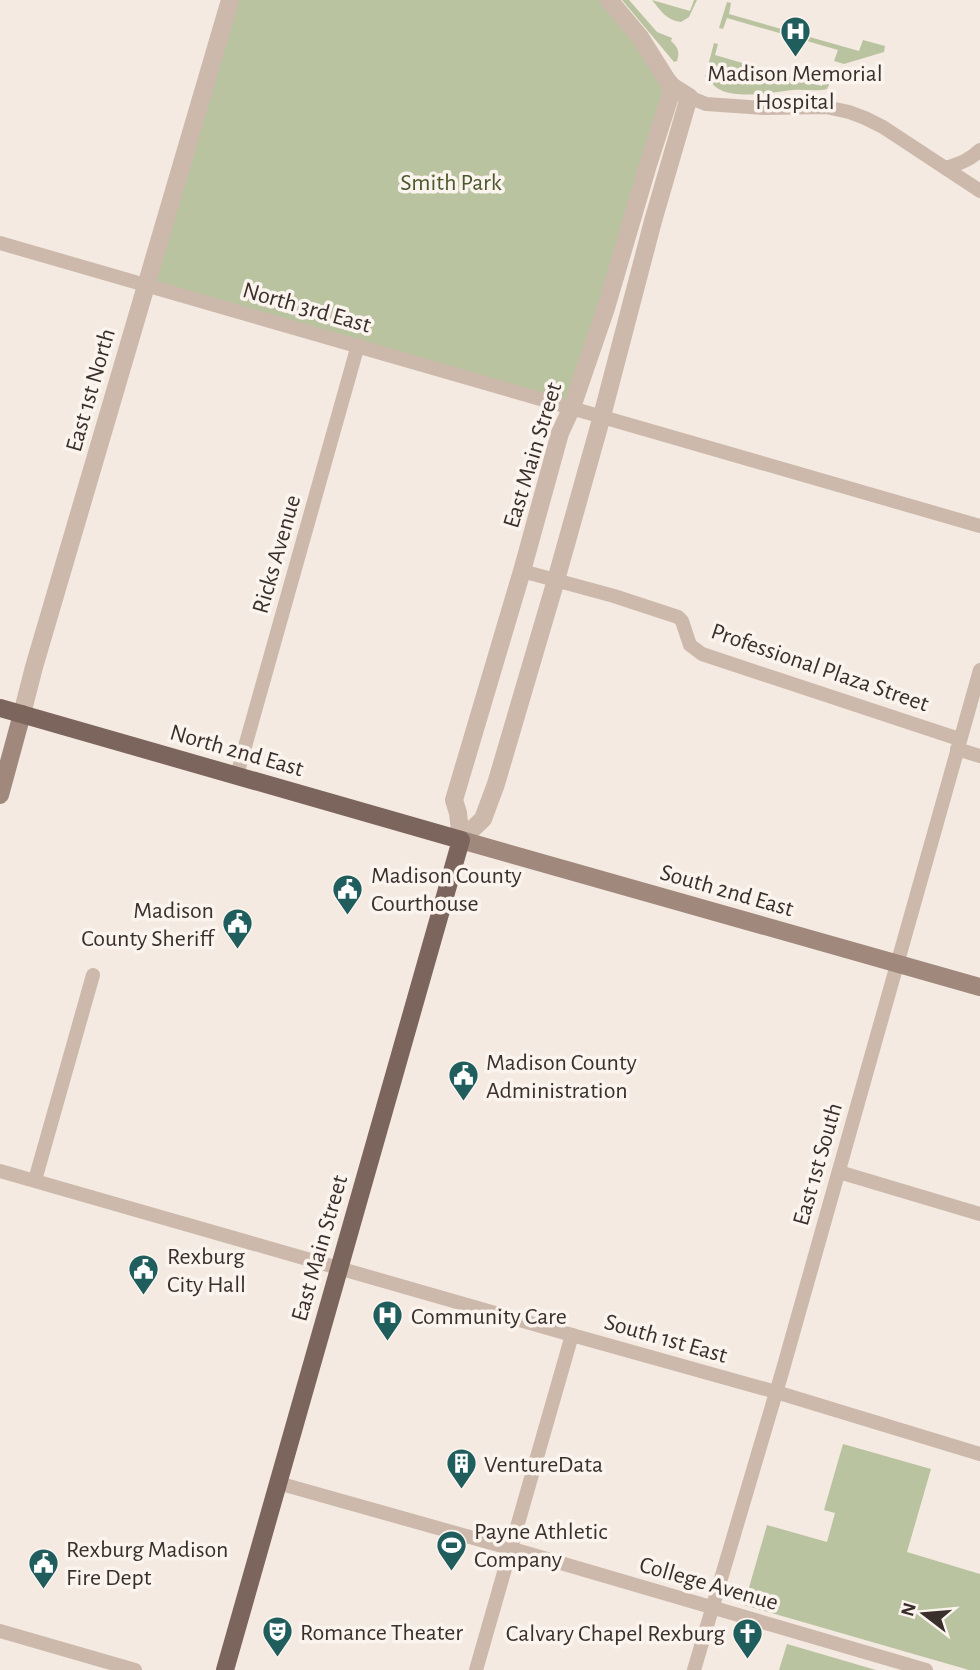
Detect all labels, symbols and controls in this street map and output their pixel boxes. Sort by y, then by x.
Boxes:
hospital icon: Madison Memorial Hospital [778,14,812,58]
place label: Madison Memorial Hospital [707,62,883,114]
park label: Smith Park [400,171,502,195]
street label: North 3rd East [240,278,374,338]
street label: East 1st North [62,326,120,455]
street label: East Main Street [499,379,567,531]
street label: Ricks Avenue [249,492,305,616]
street label: Professional Plaza Street [708,619,932,717]
street label: North 2nd East [167,720,307,782]
street label: South 2nd East [657,860,796,922]
place label: Madison County Courthouse [371,864,522,916]
public building icon: Madison County Courthouse [331,872,365,916]
place label: Madison County Sheriff [81,899,216,951]
public building icon: Madison County Sheriff [220,907,254,951]
place label: Madison County Administration [486,1051,637,1103]
public building icon: Madison County Administration [446,1059,480,1103]
street label: East 1st South [789,1100,847,1228]
street label: East Main Street [288,1172,352,1324]
place label: Rexburg City Hall [167,1245,246,1297]
public building icon: Rexburg City Hall [127,1253,161,1297]
hospital icon: Community Care [371,1299,405,1343]
place label: Community Care [411,1305,567,1329]
street label: South 1st East [602,1310,730,1368]
building icon: VentureData [444,1447,478,1491]
place label: VentureData [484,1453,603,1477]
place label: Payne Athletic Company [474,1520,608,1572]
sports icon: Payne Athletic Company [434,1528,468,1572]
place label: Rexburg Madison Fire Dept [66,1538,229,1590]
public building icon: Rexburg Madison Fire Dept [26,1546,60,1590]
street label: College Avenue [637,1553,781,1615]
north arrow [889,1579,959,1649]
text: N [898,1601,920,1619]
theatre icon: Romance Theater [260,1615,294,1659]
church icon: Calvary Chapel Rexburg [731,1616,765,1660]
place label: Romance Theater [300,1621,463,1645]
place label: Calvary Chapel Rexburg [506,1622,725,1646]

